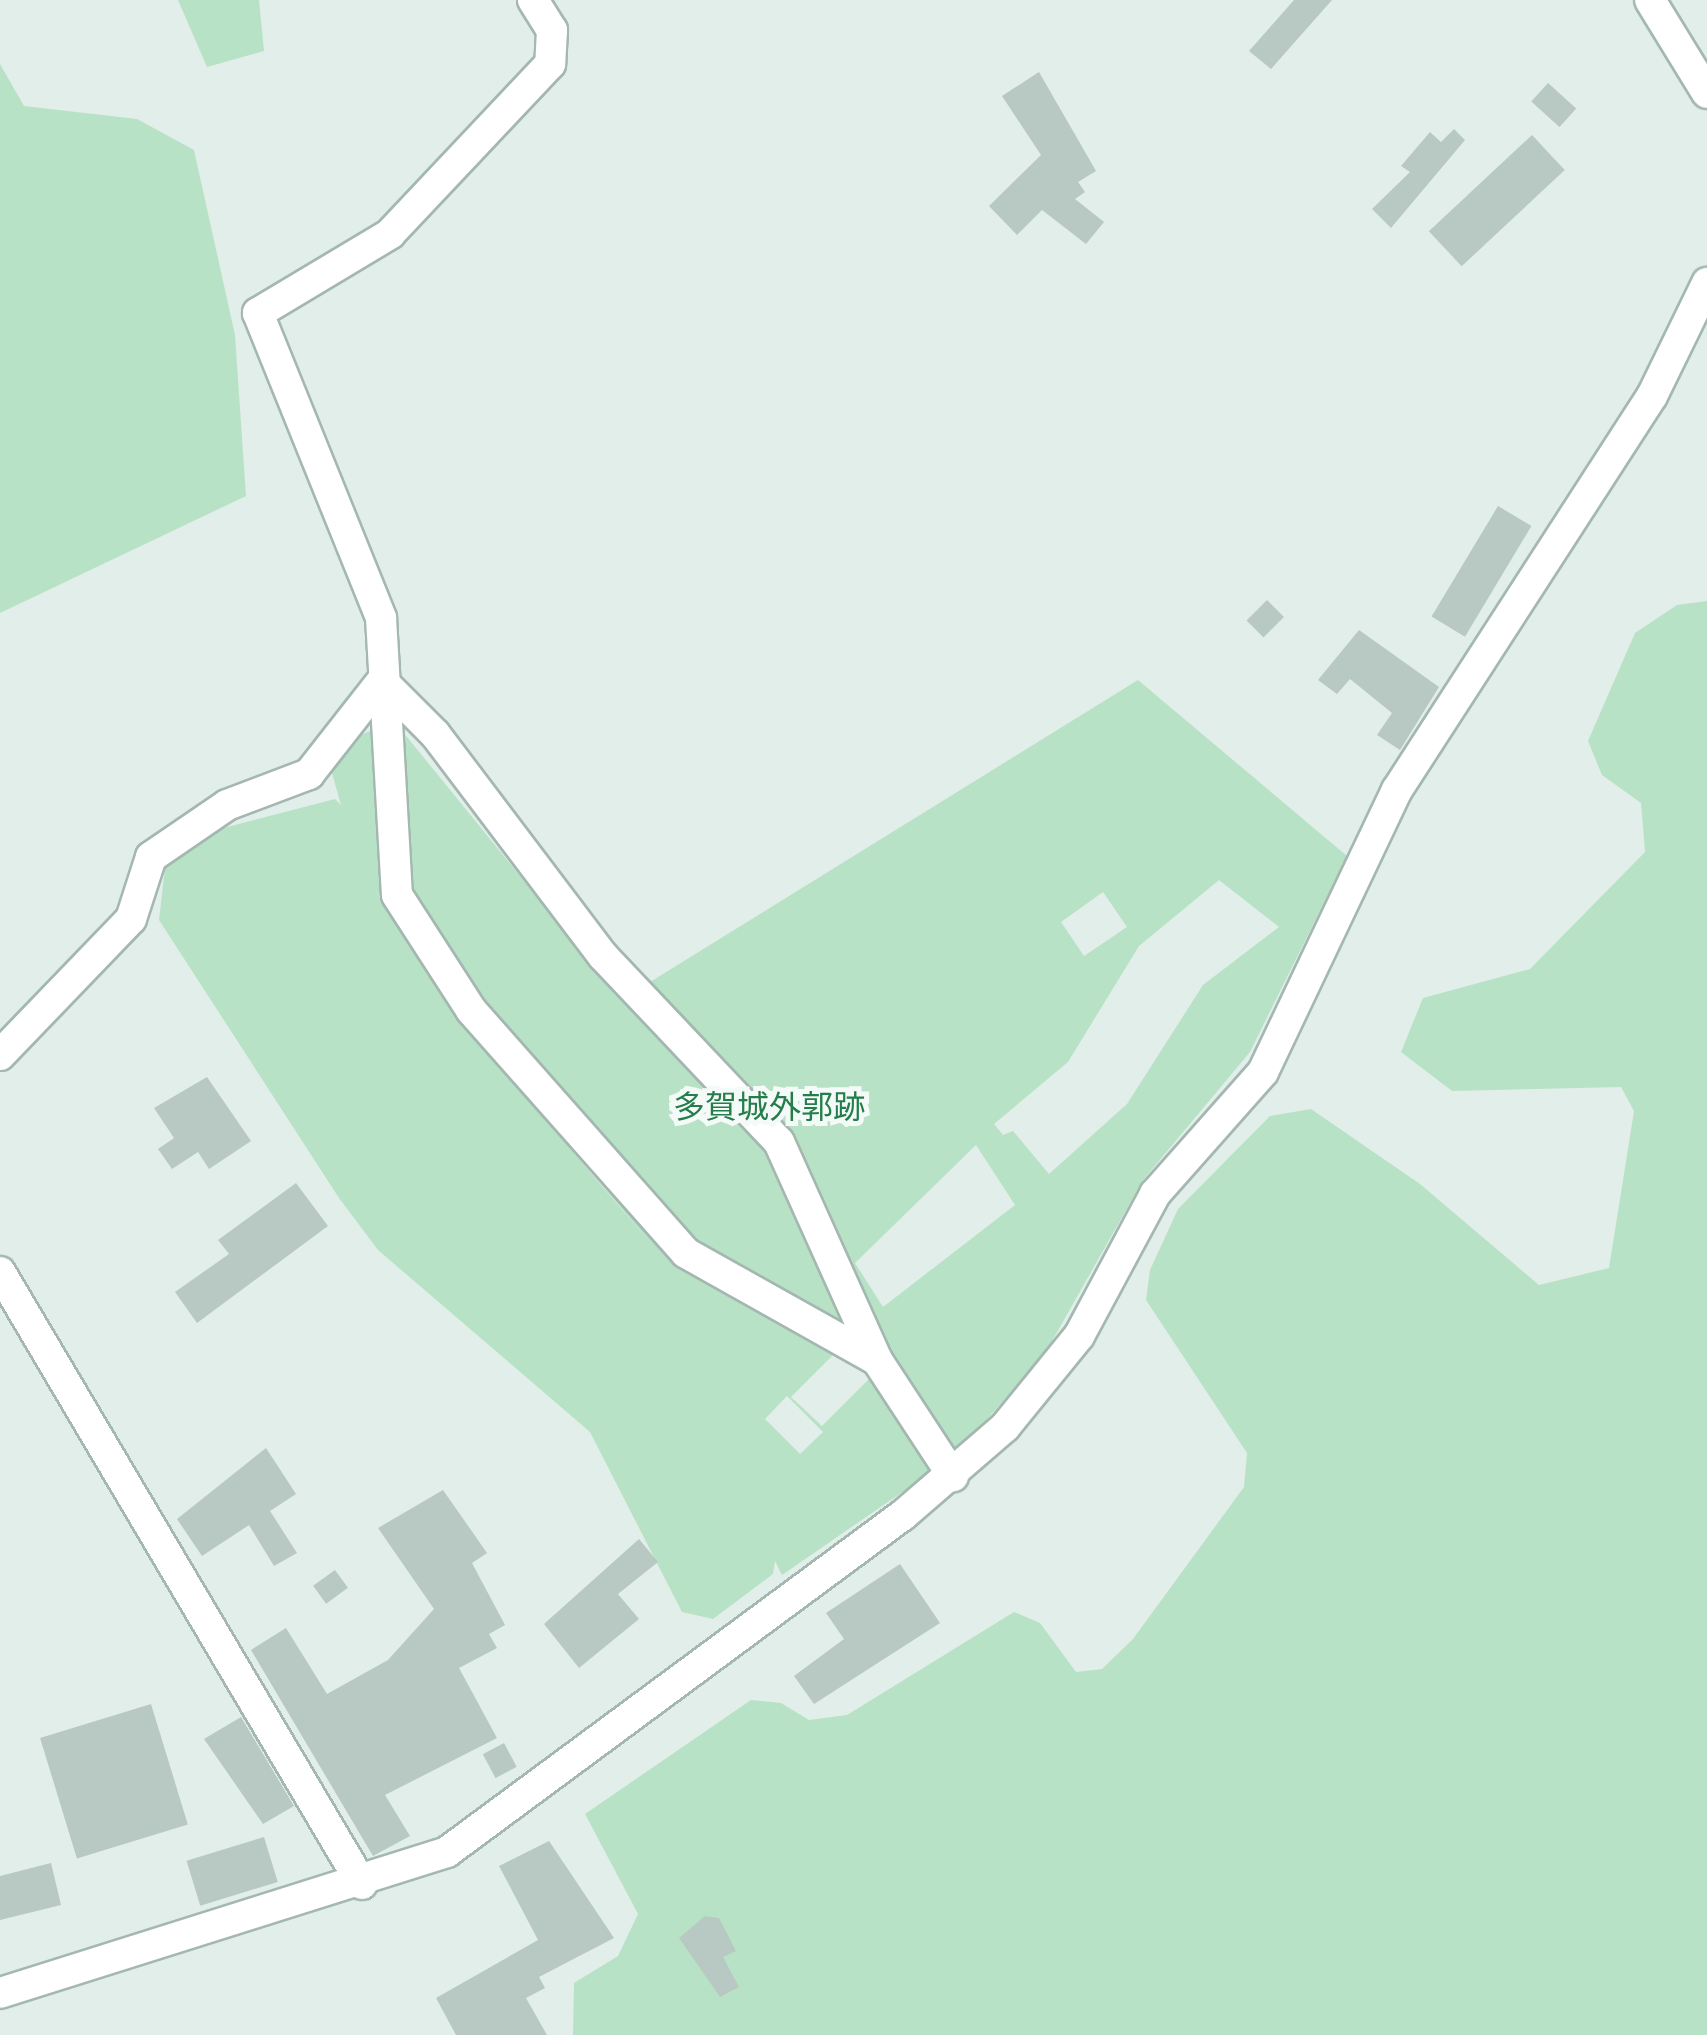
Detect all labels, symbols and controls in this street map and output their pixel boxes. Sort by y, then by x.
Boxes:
park label: 多賀城外郭跡 [673,1087,865,1125]

